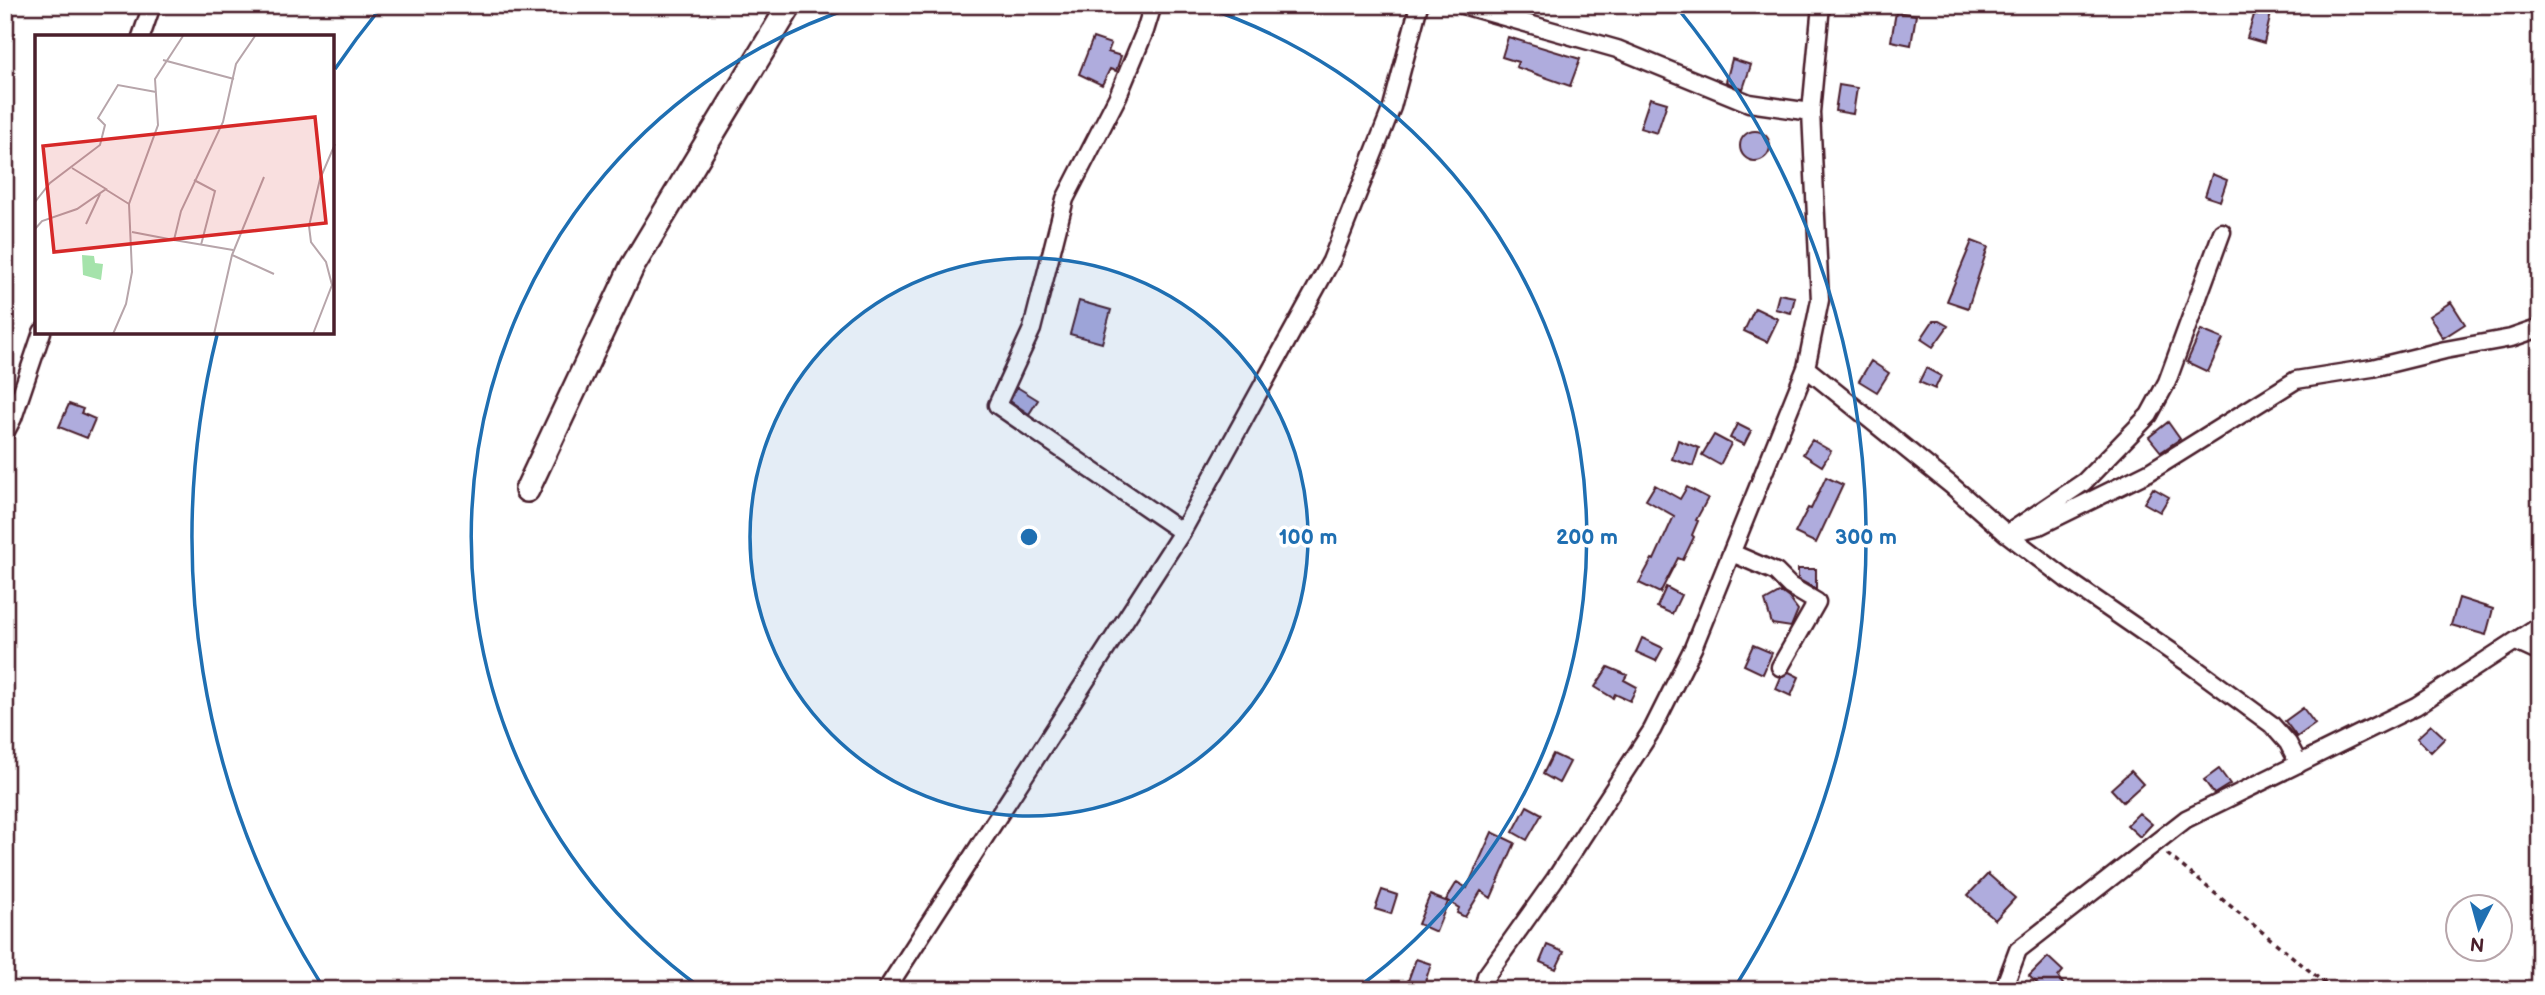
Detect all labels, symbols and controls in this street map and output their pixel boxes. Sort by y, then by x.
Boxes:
inset map [35,35,334,334]
centre of rings [1017,525,1041,549]
text: 100 m [1279,525,1337,550]
text: 200 m [1556,525,1618,550]
text: 300 m [1835,525,1897,550]
north arrow [2444,894,2514,964]
text: N [2469,931,2486,956]

